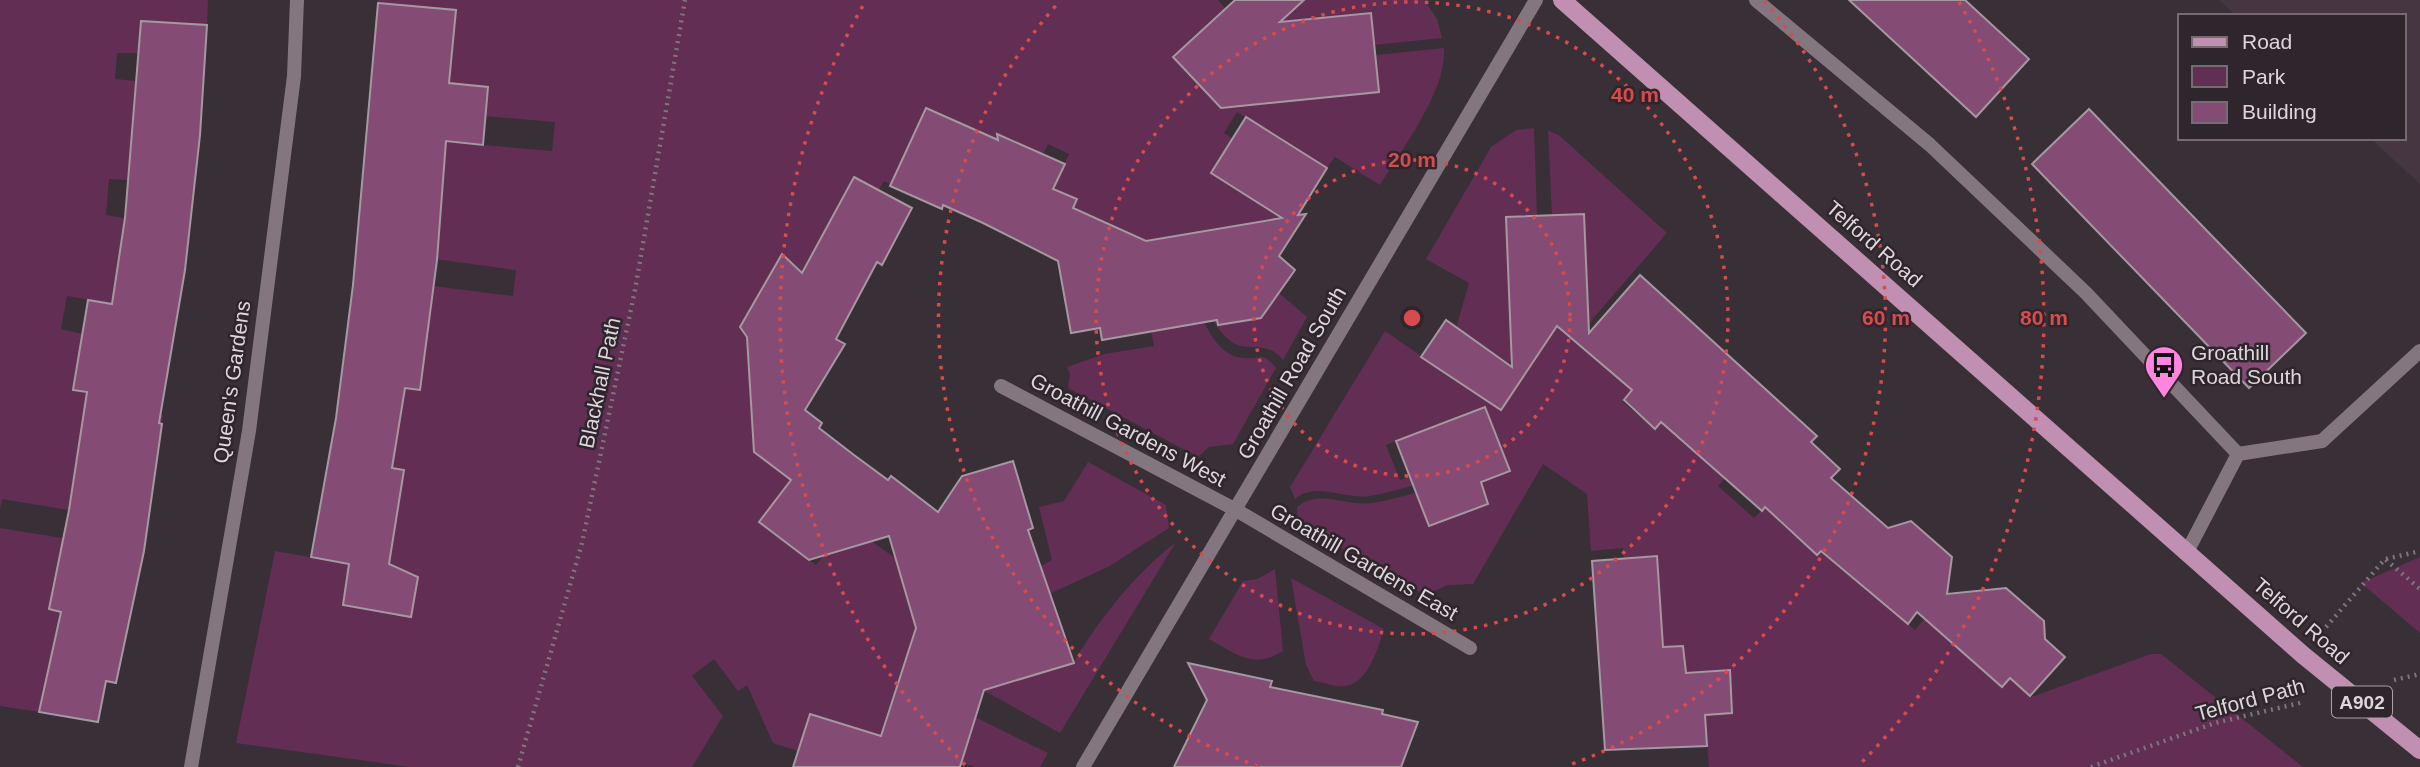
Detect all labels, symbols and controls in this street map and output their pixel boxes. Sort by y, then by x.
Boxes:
legend [2178,14,2406,140]
text: Road [2242,30,2292,53]
text: Park [2242,65,2286,88]
text: 40 m [1611,83,1659,106]
text: Building [2242,100,2317,123]
text: 20 m [1388,148,1436,171]
street label: Telford Road [1822,196,1927,291]
street label: Groathill Road South [1233,283,1350,463]
street label: Queen's Gardens [209,299,254,465]
centre of rings [1400,306,1424,330]
text: 60 m [1862,306,1910,329]
text: 80 m [2020,306,2068,329]
street label: Blackhall Path [574,315,625,450]
place label: Groathill Road South [2191,341,2302,388]
bus stop icon: Groathill Road South [2143,344,2185,399]
street label: Groathill Gardens West [1027,368,1230,491]
street label: Groathill Gardens East [1267,498,1462,625]
street label: Telford Road [2249,573,2354,668]
street label: Telford Path [2193,674,2307,725]
road number: A902 [2332,687,2392,718]

